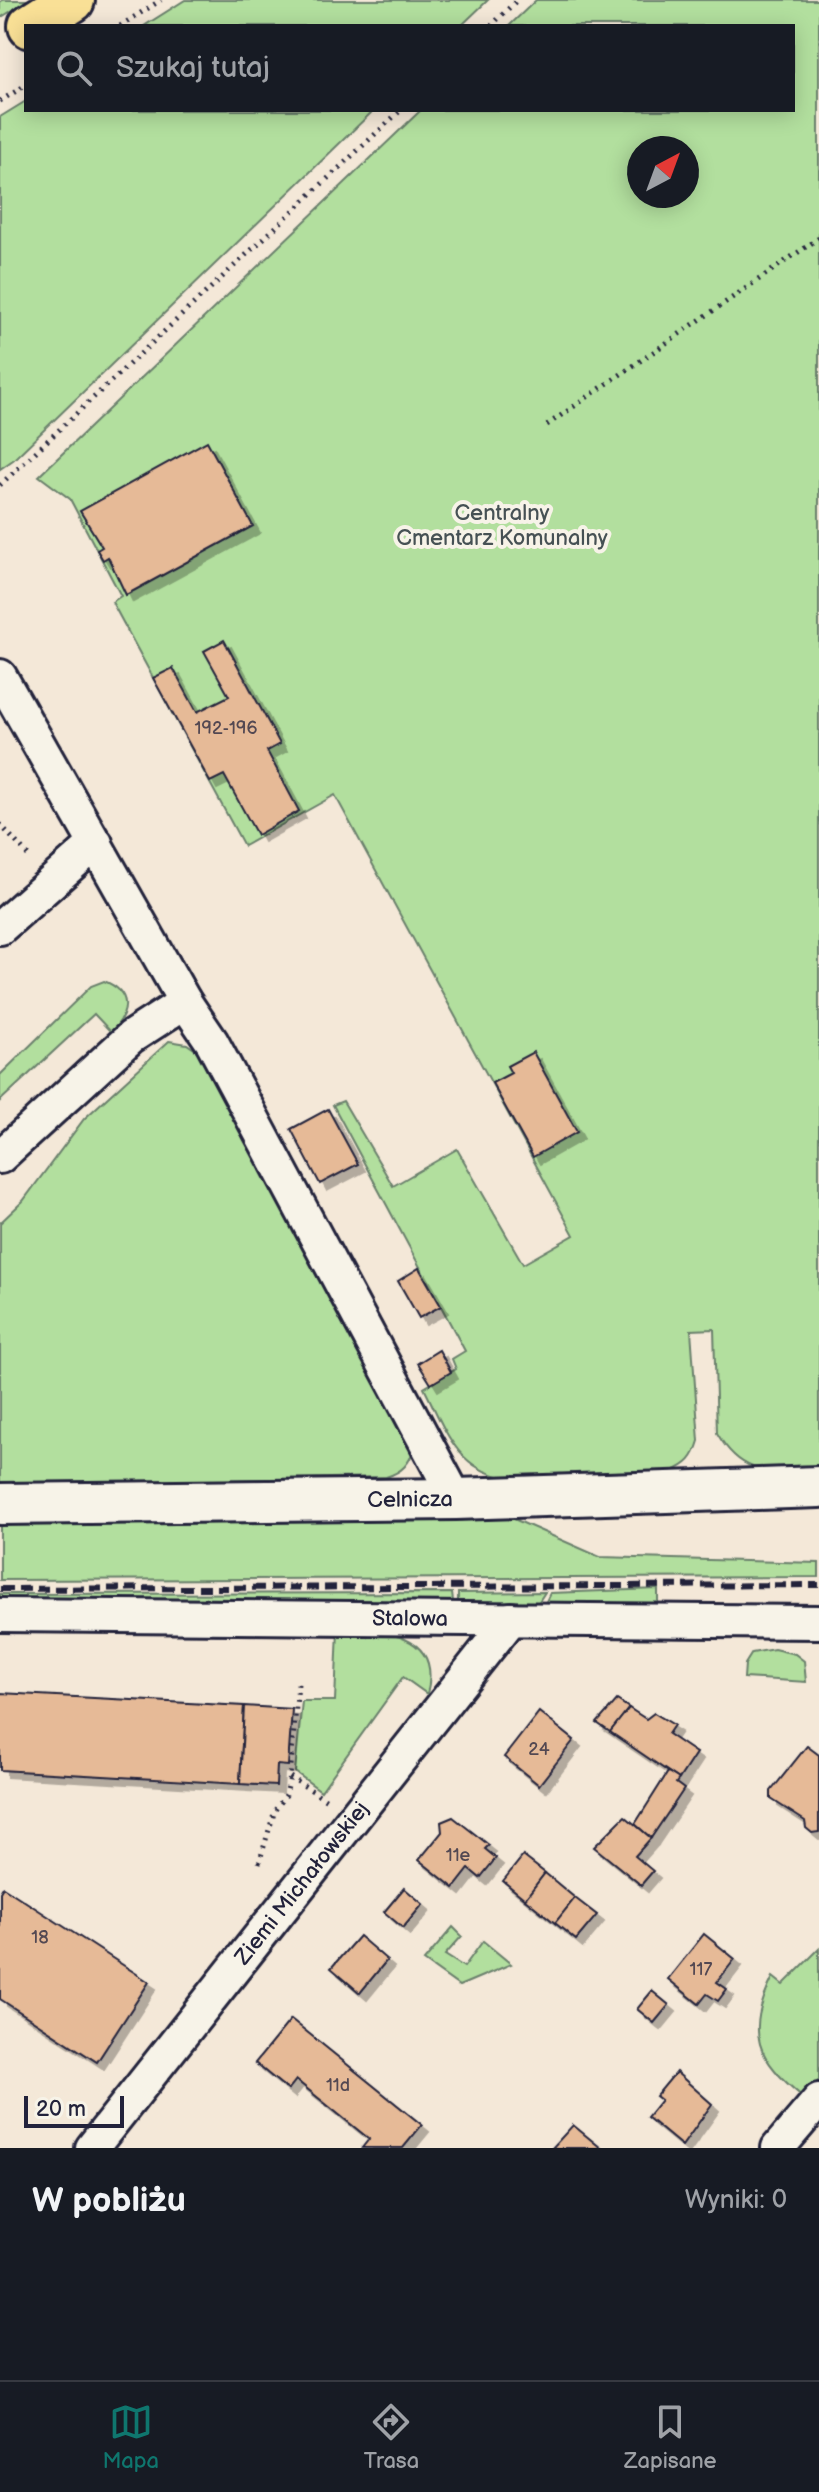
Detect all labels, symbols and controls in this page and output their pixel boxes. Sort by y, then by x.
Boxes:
search box [24,24,795,112]
icon: search [52,46,96,90]
text: Szukaj tutaj [116,50,270,86]
north arrow [627,136,699,208]
park label: Centralny Cmentarz Komunalny [396,500,608,552]
house number: 192-196 [195,718,257,739]
street label: Celnicza [367,1486,453,1513]
street label: Stalowa [372,1605,448,1632]
house number: 24 [528,1739,550,1760]
street label: Ziemi Michałowskiej [228,1796,375,1971]
house number: 11e [446,1845,471,1866]
house number: 18 [31,1927,49,1948]
house number: 117 [690,1959,713,1980]
house number: 11d [326,2075,350,2096]
scale bar [24,2092,124,2128]
text: 20 m [36,2096,86,2123]
text: W pobliżu [32,2180,186,2221]
text: Wyniki: 0 [685,2185,787,2216]
tab: Mapa [102,2400,159,2475]
tab: Trasa [364,2400,419,2475]
tab: Zapisane [624,2400,717,2475]

